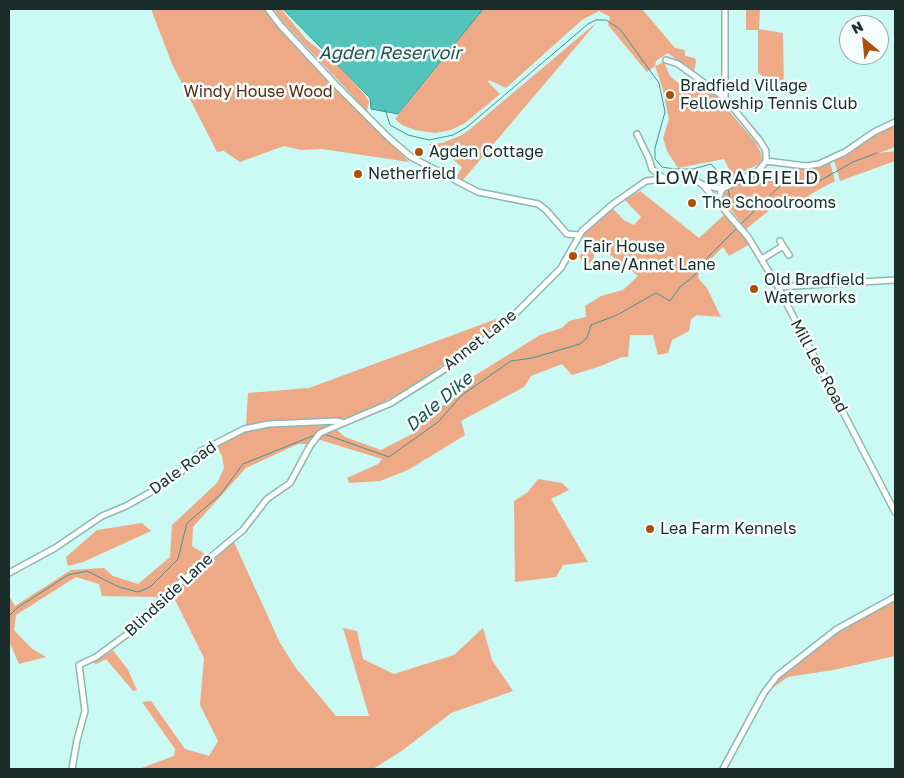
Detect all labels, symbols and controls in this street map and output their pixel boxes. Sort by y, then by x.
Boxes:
north arrow [839,15,889,65]
text: N [848,17,866,37]
water label: Agden Reservoir [319,42,461,64]
place label: Bradfield Village Fellowship Tennis Club [680,76,857,114]
park label: Windy House Wood [183,82,333,102]
marker: Bradfield Village Fellowship Tennis Club [664,89,676,101]
place label: Agden Cottage [429,142,544,162]
marker: Agden Cottage [413,146,425,158]
place label: Netherfield [368,164,456,184]
district label: LOW BRADFIELD [653,167,821,189]
marker: Netherfield [352,168,364,180]
place label: The Schoolrooms [702,193,836,213]
marker: The Schoolrooms [686,197,698,209]
place label: Fair House Lane/Annet Lane [583,237,716,275]
marker: Fair House Lane/Annet Lane [567,250,579,262]
place label: Old Bradfield Waterworks [764,270,865,308]
marker: Old Bradfield Waterworks [748,283,760,295]
street label: Annet Lane [440,305,520,375]
street label: Mill Lee Road [786,316,852,416]
water label: Dale Dike [401,368,477,436]
street label: Dale Road [146,437,220,499]
place label: Lea Farm Kennels [660,519,796,539]
marker: Lea Farm Kennels [644,523,656,535]
street label: Blindside Lane [121,549,217,641]

